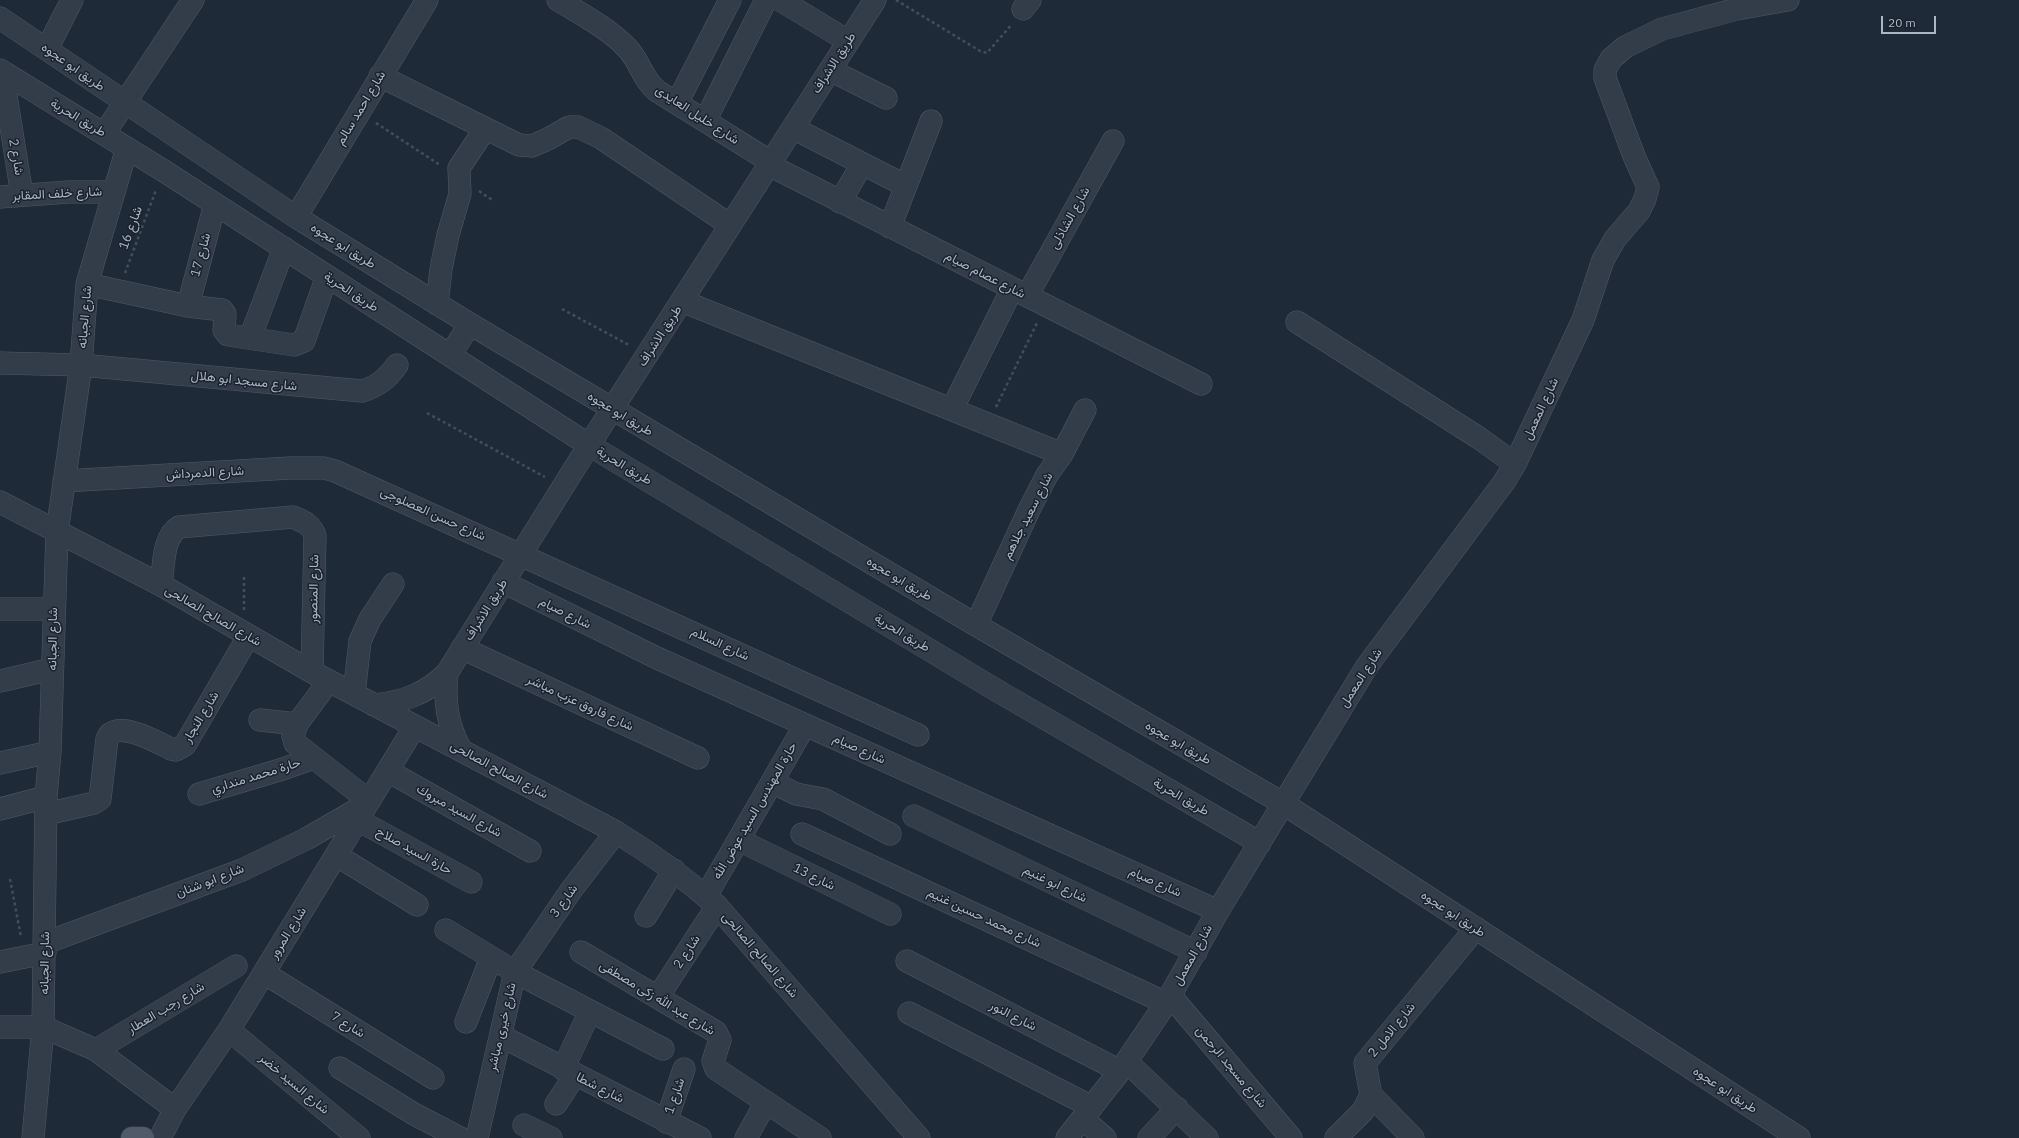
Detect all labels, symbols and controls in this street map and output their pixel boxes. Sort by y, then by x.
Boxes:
scale bar [1883,8,1938,34]
text: 20 m [1888,15,1916,30]
street label: طريق الاشراف [808,30,860,96]
street label: طريق ابو عجوه [38,39,108,95]
street label: شارع احمد سالم [333,68,389,148]
street label: شارع خليل العايدى [652,82,742,148]
street label: طريق الحرية [47,95,109,141]
street label: شارع 2 [5,137,27,177]
street label: شارع خلف المقابر [12,184,102,204]
street label: شارع الشاذلى [1047,184,1093,252]
street label: شارع 16 [116,204,146,252]
street label: طريق ابو عجوه [308,220,378,272]
street label: شارع 17 [188,231,214,279]
street label: شارع عصام صيام [942,248,1028,302]
street label: طريق الحرية [321,269,381,315]
street label: شارع الجبانه [74,285,96,349]
street label: طريق الاشراف [634,303,686,369]
street label: شارع مسجد ابو هلال [190,368,298,394]
street label: شارع المعمل [1520,375,1562,443]
street label: طريق ابو عجوه [584,388,656,440]
street label: طريق الحرية [593,443,655,489]
street label: شارع الدمرداش [165,463,245,483]
street label: شارع سعيد جلاهم [999,470,1057,562]
street label: شارع حسن العصلوجى [378,484,488,544]
street label: طريق ابو عجوه [863,553,935,605]
street label: شارع المنصور [306,554,322,624]
street label: طريق الاشراف [461,576,511,644]
street label: شارع الصالح الصالحى [162,582,264,650]
street label: شارع صيام [536,594,594,632]
street label: شارع الجبانه [45,607,61,671]
street label: طريق الحرية [871,610,933,656]
street label: شارع السلام [688,624,752,664]
street label: شارع المعمل [1336,646,1386,710]
street label: شارع فاروق عزب مباشر [524,671,636,735]
street label: شارع النجار [180,689,222,745]
street label: طريق ابو عجوه [1142,718,1214,768]
street label: شارع صيام [830,730,888,768]
street label: شارع الصالح الصالحى [447,738,551,802]
street label: حارة المهندس السيد عوض الله [709,740,801,882]
street label: حارة محمد منداري [209,755,303,797]
street label: طريق الحرية [1150,775,1212,819]
street label: شارع السيد مبروك [414,781,504,841]
street label: حارة السيد صلاح [373,824,455,878]
street label: شارع 13 [790,860,838,894]
street label: شارع ابو شنان [174,861,246,901]
street label: شارع ابو غنيم [1021,862,1089,906]
street label: شارع صيام [1126,863,1184,901]
street label: شارع 3 [547,881,581,921]
street label: شارع محمد حسين غنيم [925,885,1043,951]
street label: طريق ابو عجوه [1418,887,1488,941]
street label: شارع المرور [266,904,310,962]
street label: شارع الصالح الصالحى [718,909,802,1001]
street label: شارع المعمل [1170,922,1216,988]
street label: شارع الجبانه [37,931,53,995]
street label: شارع 2 [670,932,704,972]
street label: شارع عبد الله زكى مصطفى [596,957,718,1039]
street label: شارع رجب العطار [125,979,207,1037]
street label: شارع خيرى مباشر [484,981,520,1073]
street label: شارع النور [987,998,1039,1034]
street label: شارع الامل 2 [1365,999,1419,1061]
street label: شارع 7 [328,1009,368,1041]
street label: شارع مسجد الرحمن [1192,1023,1270,1111]
street label: شارع السيد خضر [256,1050,332,1118]
street label: طريق ابو عجوه [1690,1063,1760,1117]
street label: شارع شطا [573,1069,627,1107]
street label: شارع 1 [662,1076,688,1116]

